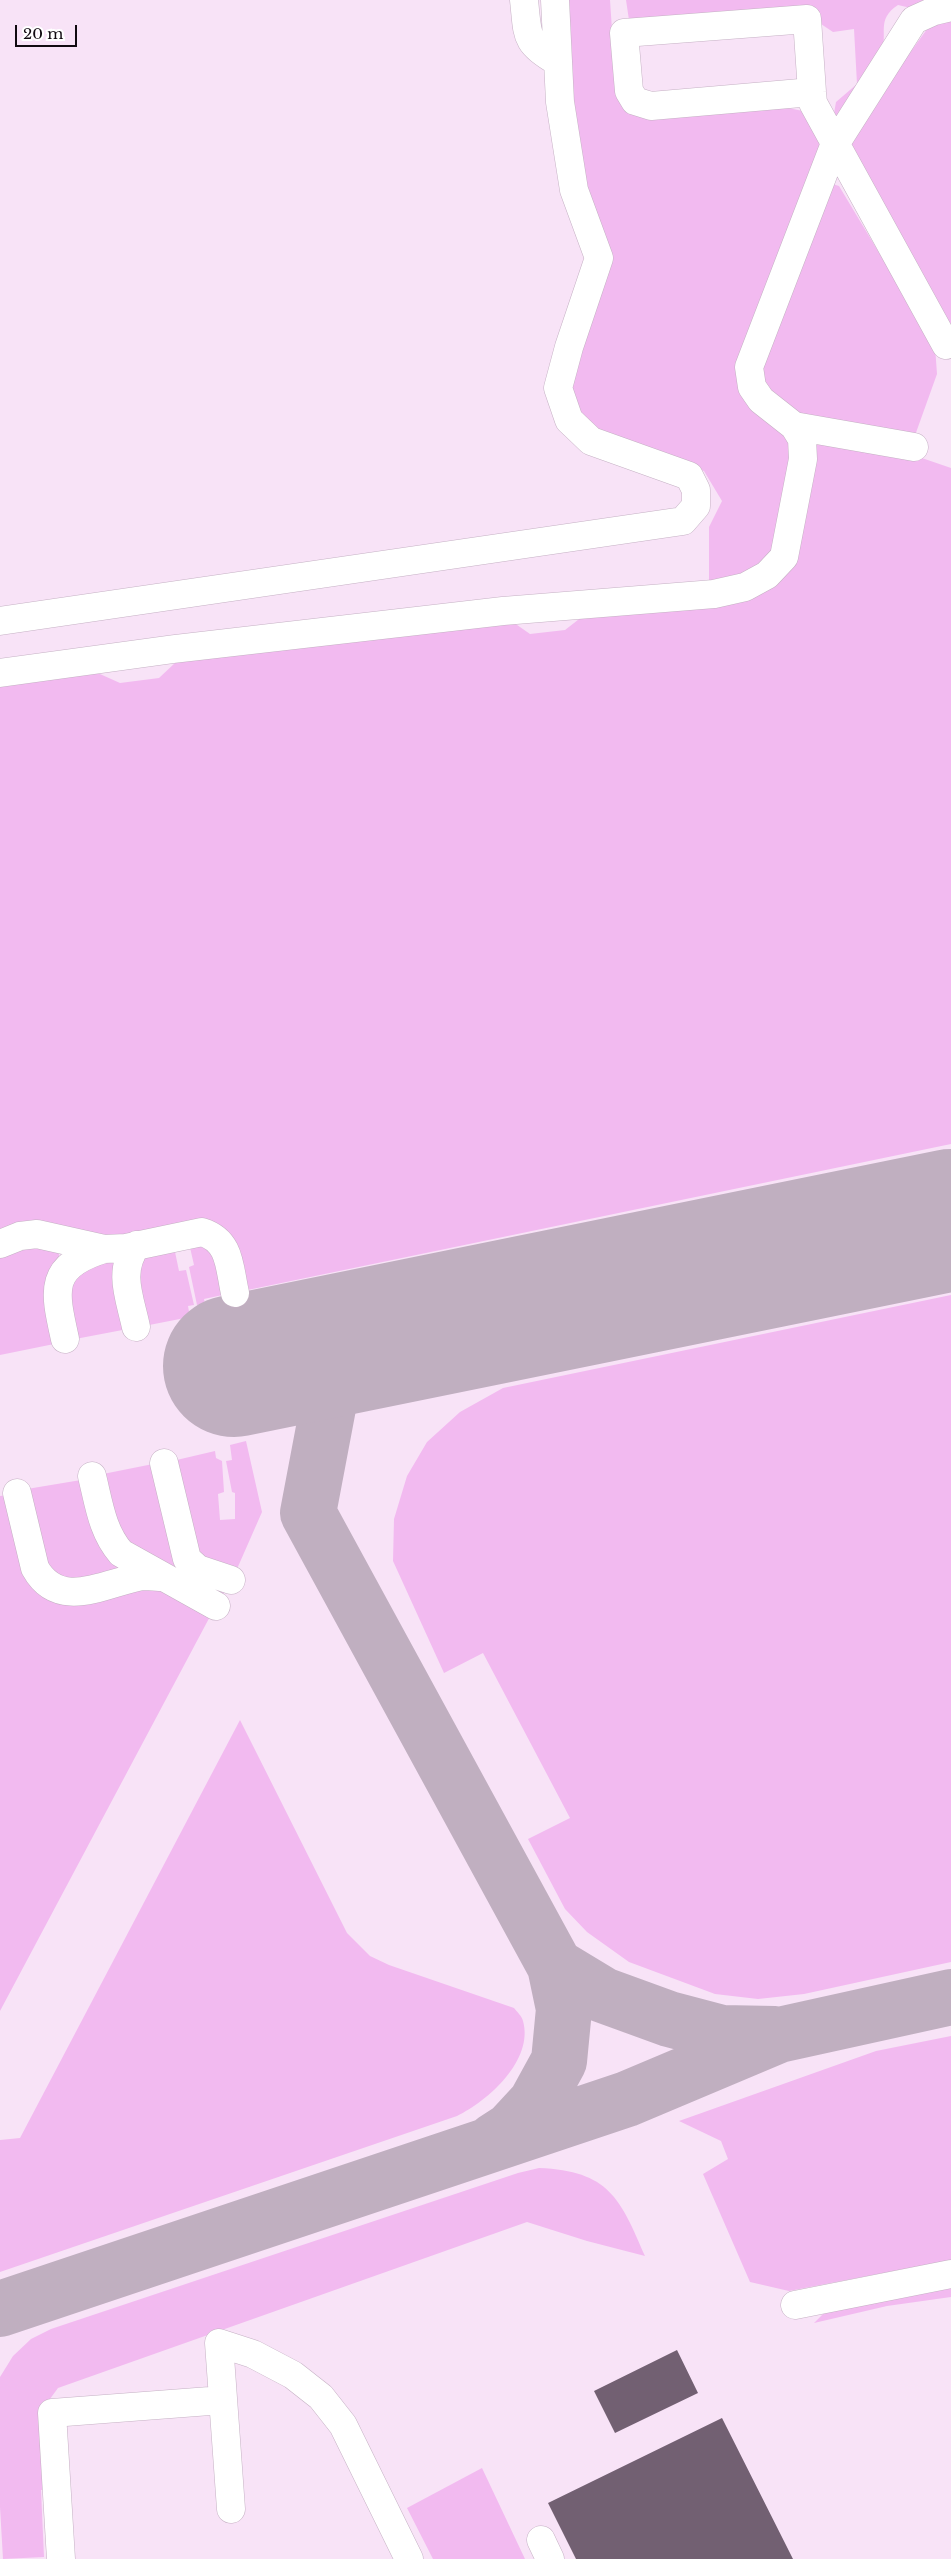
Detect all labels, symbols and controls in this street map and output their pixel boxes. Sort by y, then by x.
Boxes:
scale bar [18,15,80,47]
text: 20 m [23,24,63,43]

